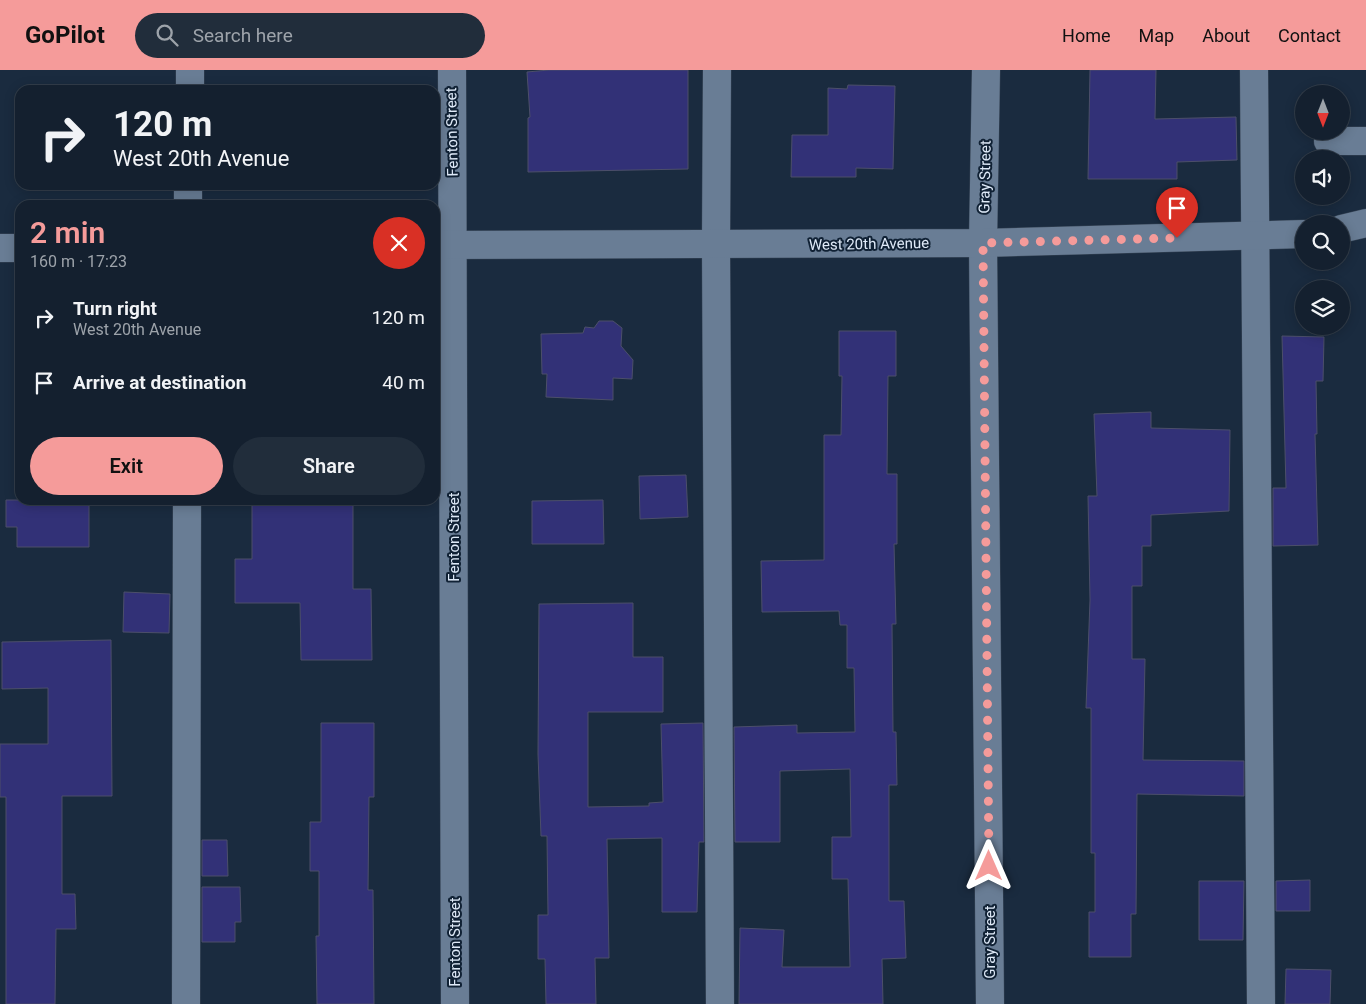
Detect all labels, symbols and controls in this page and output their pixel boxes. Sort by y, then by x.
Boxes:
search box [135,13,485,58]
text: GoPilot [25,21,105,49]
icon: search [153,21,181,49]
text: Search here [193,24,293,47]
text: Home [1062,25,1111,46]
text: Map [1139,25,1174,46]
text: About [1202,25,1250,46]
text: Contact [1278,25,1341,46]
north arrow [1295,85,1350,140]
map controls [1295,85,1350,335]
street label: Fenton Street [442,87,462,177]
text: 120 m [113,104,212,145]
icon: right [30,105,95,170]
street label: Gray Street [975,140,995,214]
text: West 20th Avenue [113,146,289,171]
button: sound [1295,150,1350,205]
pin [1156,187,1198,238]
icon: arrive [1163,194,1191,222]
text: 2 min [30,215,105,250]
button: search [1295,215,1350,270]
button: close [373,217,425,269]
street label: West 20th Avenue [809,234,929,254]
text: 160 m · 17:23 [30,252,127,271]
button: layers [1295,280,1350,335]
text: Turn right [73,297,157,320]
icon: right [30,304,58,332]
text: 120 m [372,306,425,329]
text: West 20th Avenue [73,320,201,339]
icon: arrive [30,369,58,397]
text: Arrive at destination [73,371,246,394]
text: 40 m [382,371,425,394]
button: Exit [30,437,223,495]
button: Share [233,437,425,495]
street label: Fenton Street [445,492,463,582]
position arrow [962,839,1014,891]
street label: Fenton Street [446,897,464,987]
street label: Gray Street [981,905,999,979]

